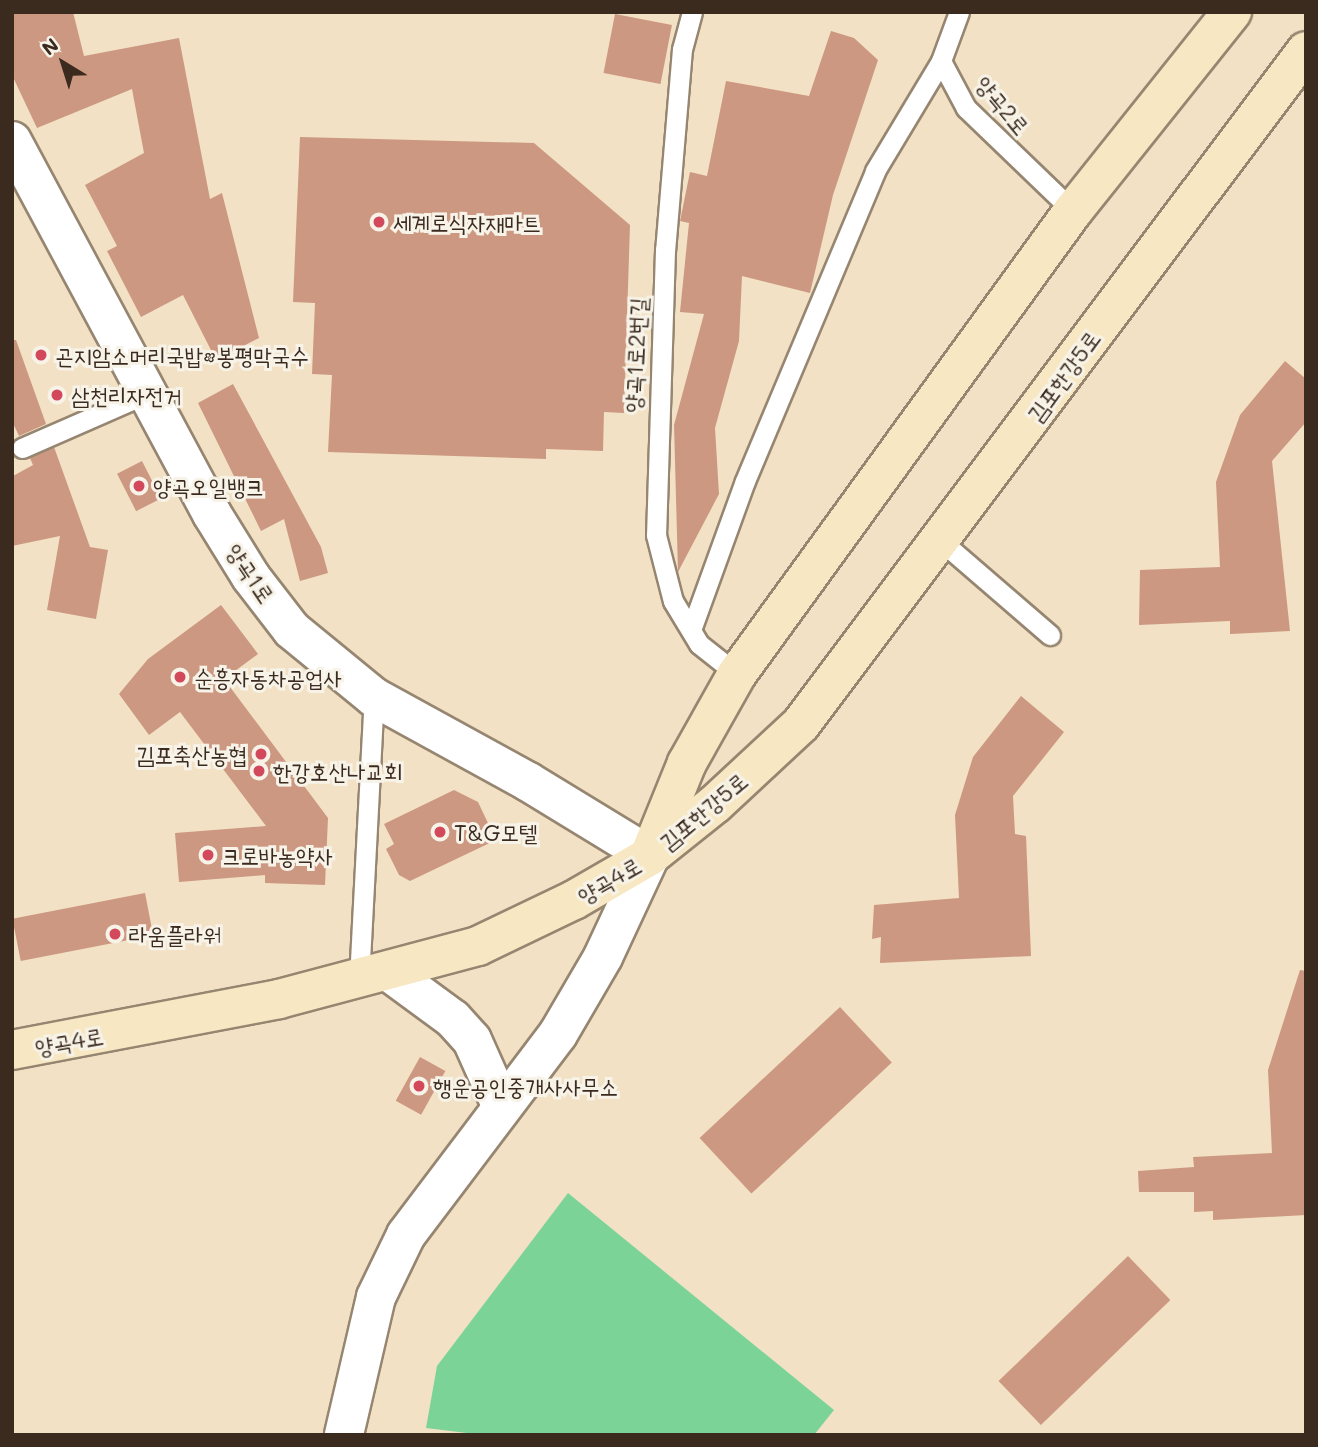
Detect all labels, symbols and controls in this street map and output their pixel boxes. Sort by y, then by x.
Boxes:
north arrow [28,28,98,98]
text: N [36,32,63,60]
street label: 양곡2로 [970,70,1036,140]
place label: 세계로식자재마트 [393,208,541,236]
marker: 세계로식자재마트 [371,214,387,230]
street label: 양곡1로2번길 [618,297,652,413]
street label: 김포한강5로 [1021,325,1105,427]
place label: 곤지암소머리국밥•봉평막국수 [55,341,309,369]
marker: 곤지암소머리국밥•봉평막국수 [33,347,49,363]
place label: 삼천리자전거 [71,381,182,409]
marker: 삼천리자전거 [49,387,65,403]
place label: 양곡오일뱅크 [153,472,264,500]
marker: 양곡오일뱅크 [131,478,147,494]
street label: 양곡1로 [221,538,281,608]
place label: 순흥자동차공업사 [194,663,342,691]
marker: 순흥자동차공업사 [172,669,188,685]
place label: 김포축산농협 [136,740,247,768]
marker: 김포축산농협 [253,746,269,762]
place label: 한강호산나교회 [273,757,403,785]
marker: 한강호산나교회 [251,763,267,779]
street label: 김포한강5로 [654,766,752,856]
place label: T&G모텔 [454,818,537,846]
marker: T&G모텔 [432,824,448,840]
place label: 크로바농약사 [222,841,333,869]
marker: 크로바농약사 [200,847,216,863]
street label: 양곡4로 [572,851,646,909]
place label: 라움플라워 [129,920,222,948]
marker: 라움플라워 [107,926,123,942]
street label: 양곡4로 [33,1021,105,1061]
place label: 행운공인중개사사무소 [433,1072,618,1100]
marker: 행운공인중개사사무소 [411,1078,427,1094]

